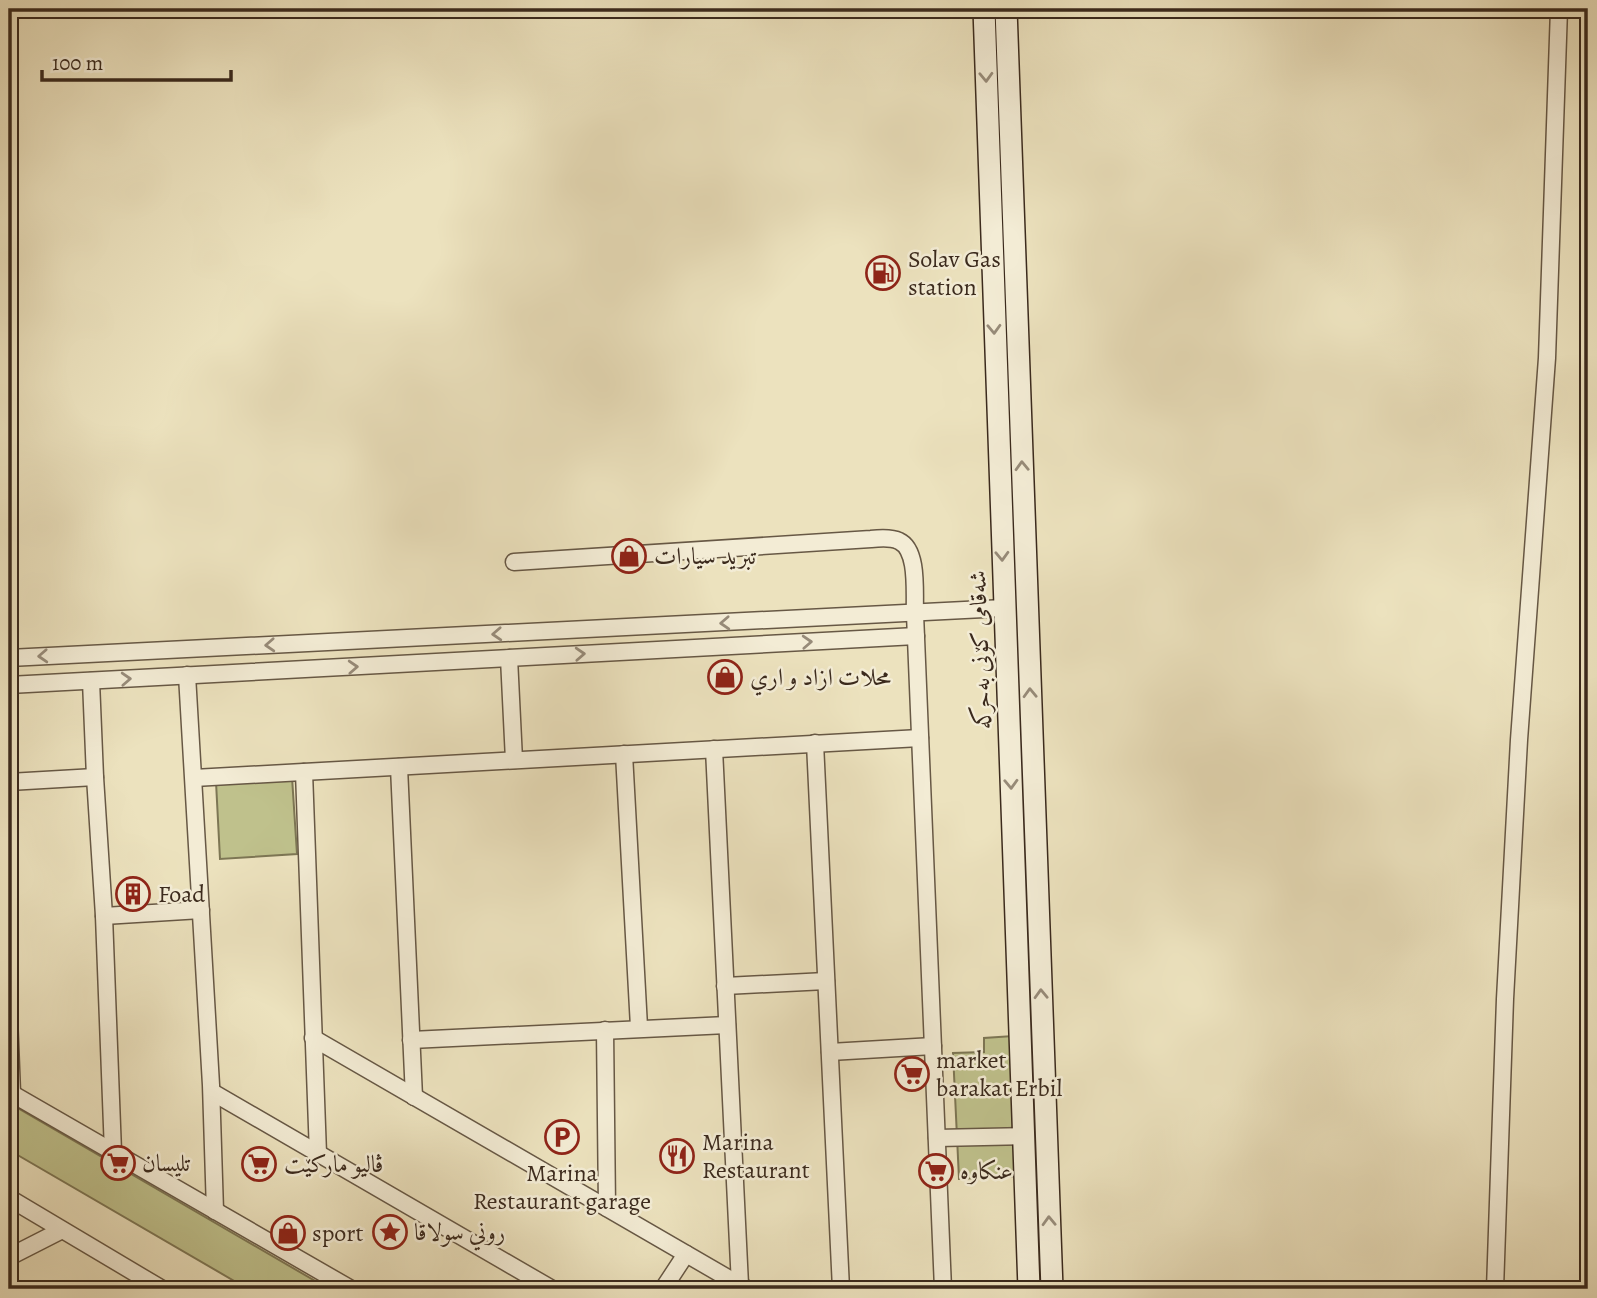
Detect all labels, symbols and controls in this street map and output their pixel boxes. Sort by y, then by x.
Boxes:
scale bar [42,38,231,82]
text: 100 m [52,49,103,77]
one-way arrow [978,72,993,83]
place label: Solav Gas station [908,243,1001,303]
fuel station icon: Solav Gas station [864,254,902,292]
one-way arrow [987,324,1002,335]
one-way arrow [1014,460,1030,470]
shop icon: تبريد سيارات [610,537,648,575]
place label: تبريد سيارات [654,540,757,572]
one-way arrow [995,551,1010,562]
street label: شەقامی کۆنی بەحرکە [961,570,999,730]
one-way arrow [719,615,730,630]
one-way arrow [492,627,503,642]
one-way arrow [802,635,813,650]
one-way arrow [264,638,275,653]
one-way arrow [575,647,586,662]
one-way arrow [37,649,48,664]
shop icon: محلات ازاد و اري [706,658,744,696]
one-way arrow [348,659,359,674]
place label: محلات ازاد و اري [750,661,892,696]
one-way arrow [121,671,132,686]
one-way arrow [1023,687,1038,698]
one-way arrow [1003,778,1018,789]
building icon: Foad [114,875,152,913]
place label: Foad [158,878,205,910]
one-way arrow [1034,988,1049,999]
place label: market barakat Erbil [936,1044,1062,1104]
supermarket icon: market barakat Erbil [893,1055,931,1093]
parking icon: Marina Restaurant garage [543,1118,581,1156]
place label: Marina Restaurant [702,1126,810,1186]
restaurant icon: Marina Restaurant [658,1137,696,1175]
supermarket icon: تليسان [99,1144,137,1182]
supermarket icon: ڤالیو مارکێت [240,1145,278,1183]
place label: تليسان [142,1147,190,1179]
place label: ڤالیو مارکێت [284,1148,383,1180]
supermarket icon: عنكاوه [917,1152,955,1190]
place label: عنكاوه [960,1155,1013,1187]
place label: Marina Restaurant garage [473,1157,651,1217]
place icon: روني سولاقا [371,1213,409,1251]
shop icon: sport [269,1214,307,1252]
one-way arrow [1042,1215,1057,1226]
place label: روني سولاقا [414,1216,505,1251]
place label: sport [312,1217,363,1249]

